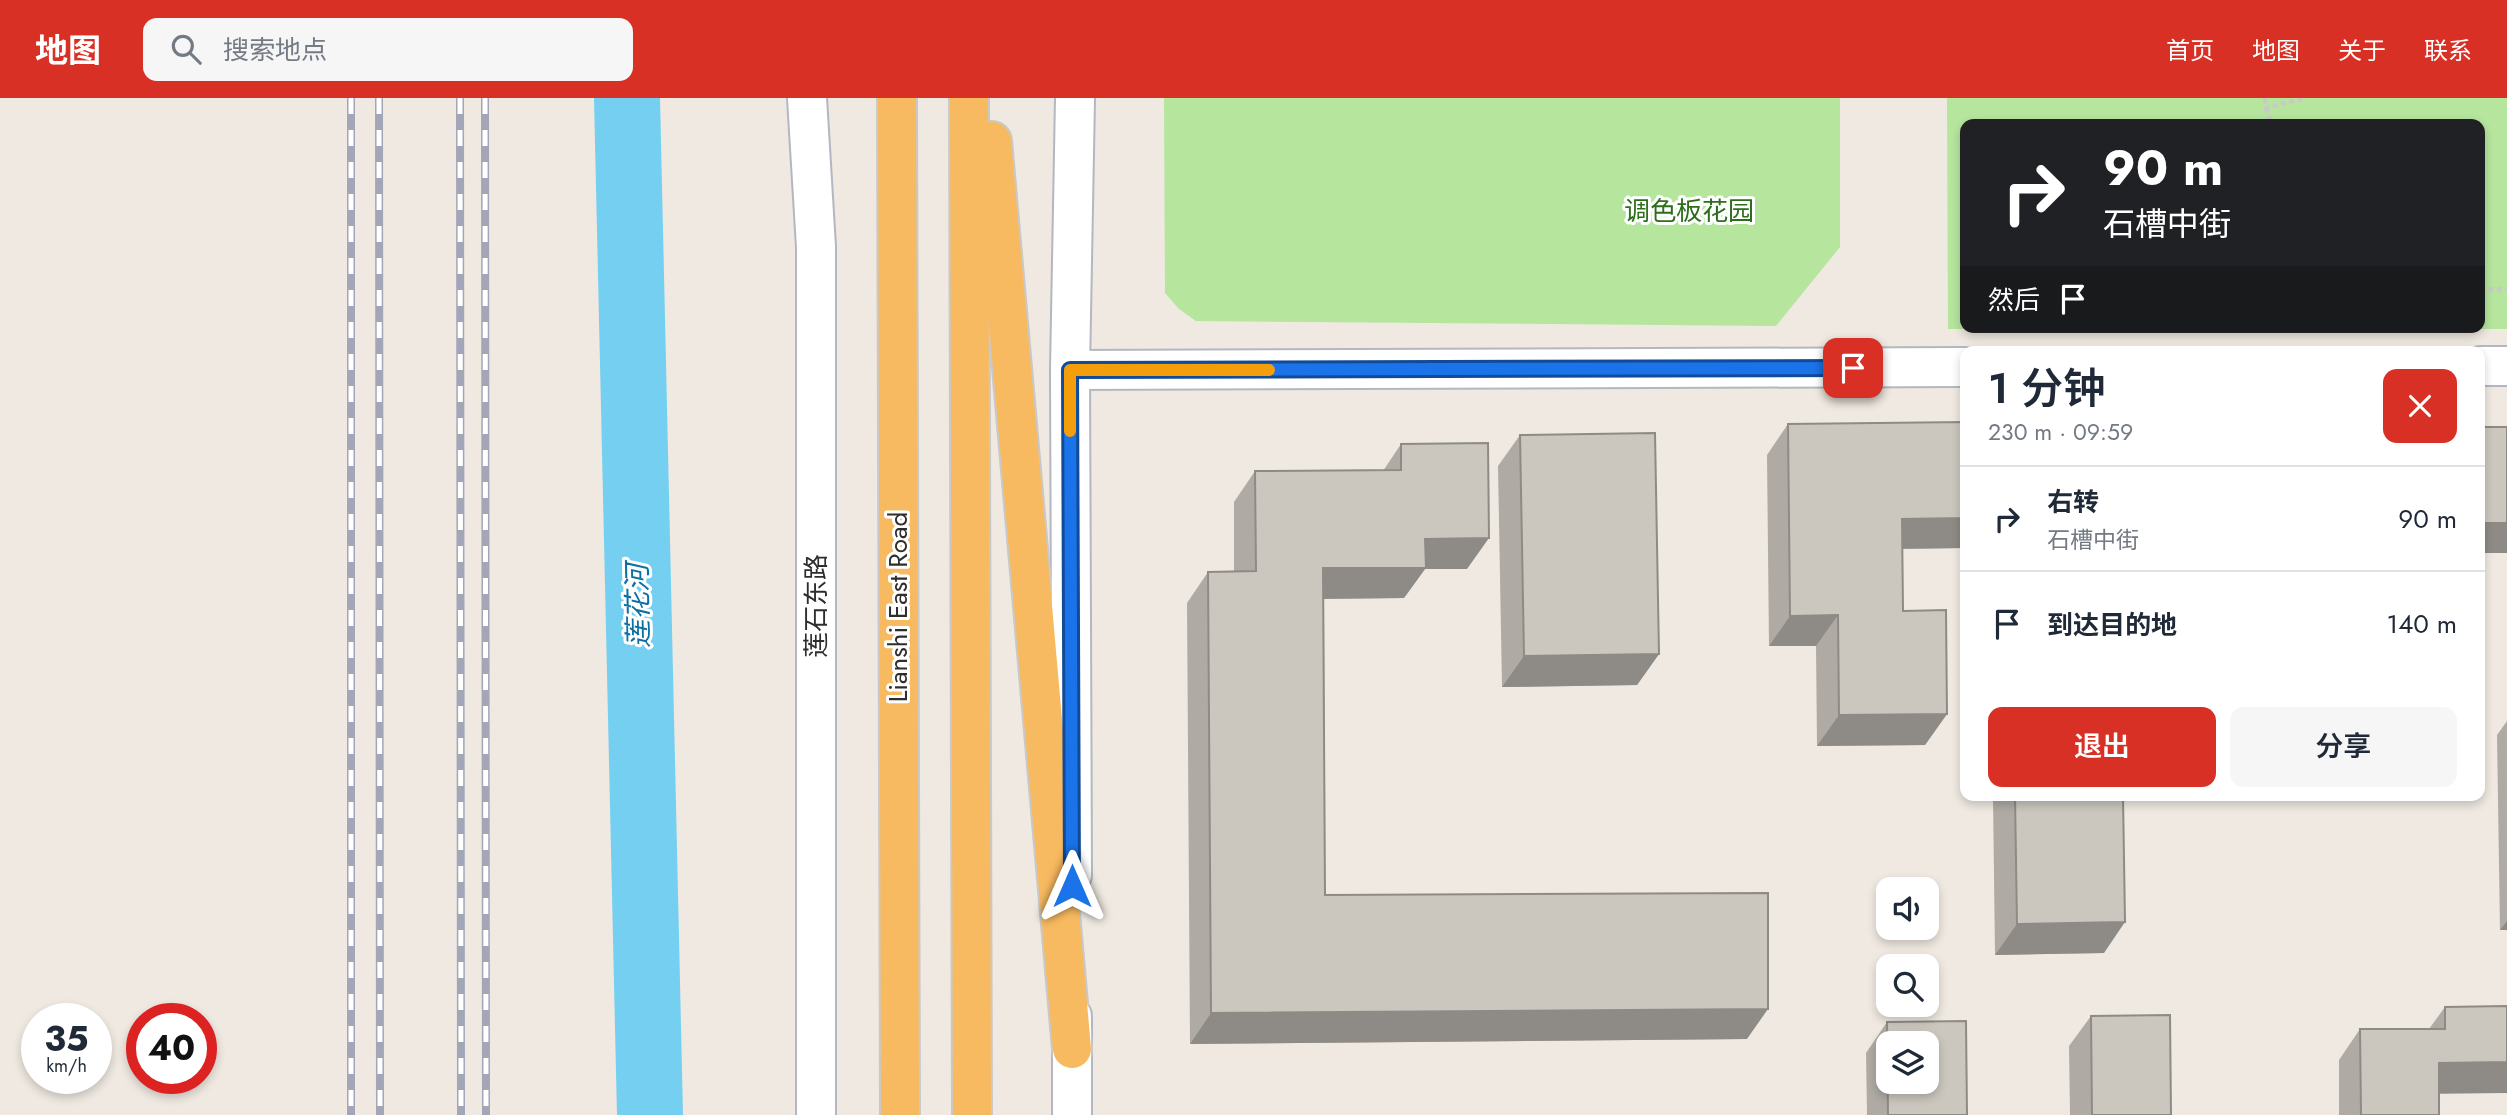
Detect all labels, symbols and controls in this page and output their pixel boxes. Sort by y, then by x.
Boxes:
search box [143,18,633,81]
text: 地图 [35,27,101,74]
icon: search [167,30,205,68]
text: 搜索地点 [223,31,327,69]
text: 首页 [2166,33,2214,68]
text: 地图 [2252,33,2300,68]
text: 关于 [2338,33,2386,68]
text: 联系 [2424,33,2472,68]
text: 90 m [2103,133,2223,203]
icon: right [1988,147,2079,238]
park label: 调色板花园 [1624,192,1754,230]
text: 石槽中街 [2103,201,2231,247]
icon: arrive [2054,280,2092,318]
text: 然后 [1988,281,2040,319]
pin [1823,338,1883,398]
icon: arrive [1834,349,1872,387]
text: 1 分钟 [1988,358,2105,419]
button: close [2383,369,2457,443]
text: 230 m · 09:59 [1988,415,2133,449]
text: 右转 [2047,483,2099,521]
icon: right [1988,500,2026,538]
text: 90 m [2398,500,2457,538]
street label: Lianshi East Road [879,512,917,702]
text: 石槽中街 [2047,523,2139,557]
street label: 莲石东路 [797,554,835,658]
water label: 莲花河 [617,559,659,648]
icon: arrive [1988,605,2026,643]
text: 140 m [2386,605,2457,643]
text: 到达目的地 [2047,606,2177,644]
button: 退出 [1988,707,2216,787]
button: 分享 [2230,707,2457,787]
position arrow [1035,849,1109,923]
map controls [1876,877,1939,1094]
button: sound [1876,877,1939,940]
button: search [1876,954,1939,1017]
speed limit sign: 40 [126,1003,217,1094]
text: 35 [44,1014,89,1064]
button: layers [1876,1031,1939,1094]
text: km/h [46,1053,87,1079]

